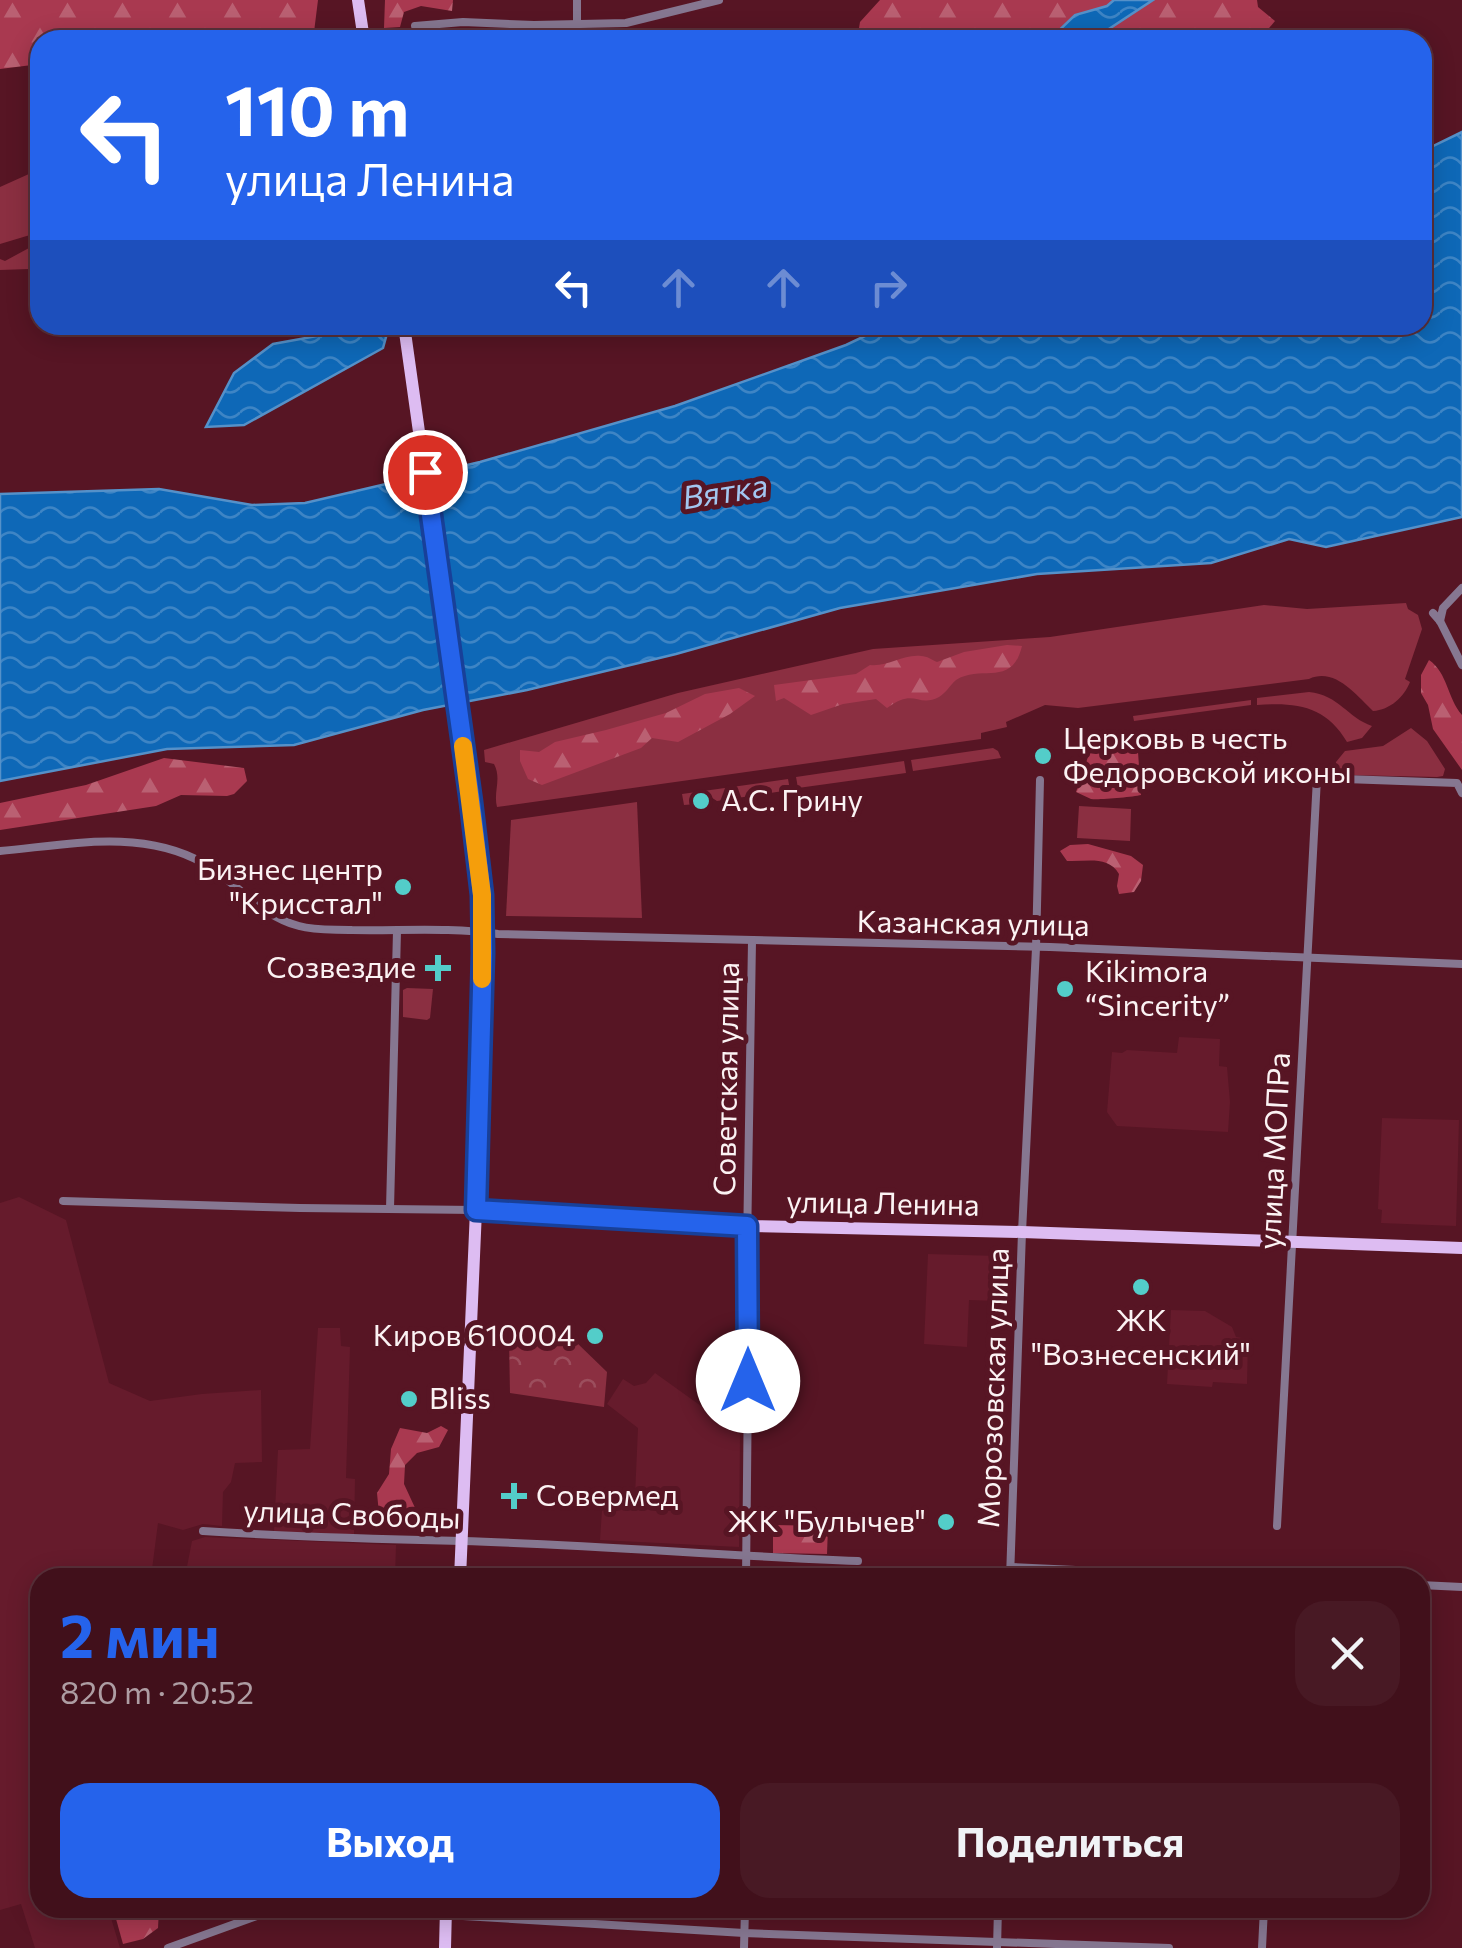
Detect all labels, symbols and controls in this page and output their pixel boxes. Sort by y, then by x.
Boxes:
text: 110 m [225,65,409,150]
icon: left [60,70,190,200]
text: улица Ленина [225,150,515,205]
icon: left [546,260,601,315]
icon: ahead [651,260,706,315]
icon: ahead [756,260,811,315]
icon: right [861,260,916,315]
pin [383,430,468,515]
icon: arrive [398,445,453,500]
water label: Вятка [679,464,770,517]
place label: Церковь в честь Федоровской иконы [1063,718,1352,789]
marker: Церковь в честь Федоровской иконы [1032,745,1054,767]
place label: А.С. Грину [721,780,863,817]
marker: А.С. Грину [690,790,712,812]
place label: Бизнес центр "Крисстал" [197,849,383,920]
marker: Бизнес центр "Крисстал" [392,876,414,898]
street label: Казанская улица [856,901,1090,942]
place label: Созвездие [266,947,416,984]
place label: Kikimora “Sincerity” [1085,951,1230,1022]
marker: Созвездие [425,955,451,981]
street label: Советская улица [704,962,745,1196]
marker: Kikimora “Sincerity” [1054,978,1076,1000]
street label: улица МОПРа [1249,1051,1296,1250]
street label: улица Ленина [786,1181,980,1222]
street label: Морозовская улица [968,1247,1015,1529]
marker: ЖК "Вознесенский" [1130,1276,1152,1298]
place label: ЖК "Вознесенский" [1031,1300,1251,1371]
place label: Киров 610004 [373,1315,575,1352]
marker: Киров 610004 [584,1325,606,1347]
position arrow [696,1329,800,1433]
place label: Bliss [429,1378,491,1415]
marker: Bliss [398,1388,420,1410]
place label: Совермед [536,1475,678,1512]
marker: Совермед [501,1483,527,1509]
street label: улица Свободы [243,1490,461,1535]
place label: ЖК "Булычев" [727,1501,926,1538]
marker: ЖК "Булычев" [935,1511,957,1533]
text: 2 мин [60,1597,220,1670]
button: close [1295,1601,1400,1706]
text: 820 m · 20:52 [60,1671,254,1711]
button: Выход [60,1783,720,1898]
button: Поделиться [740,1783,1400,1898]

